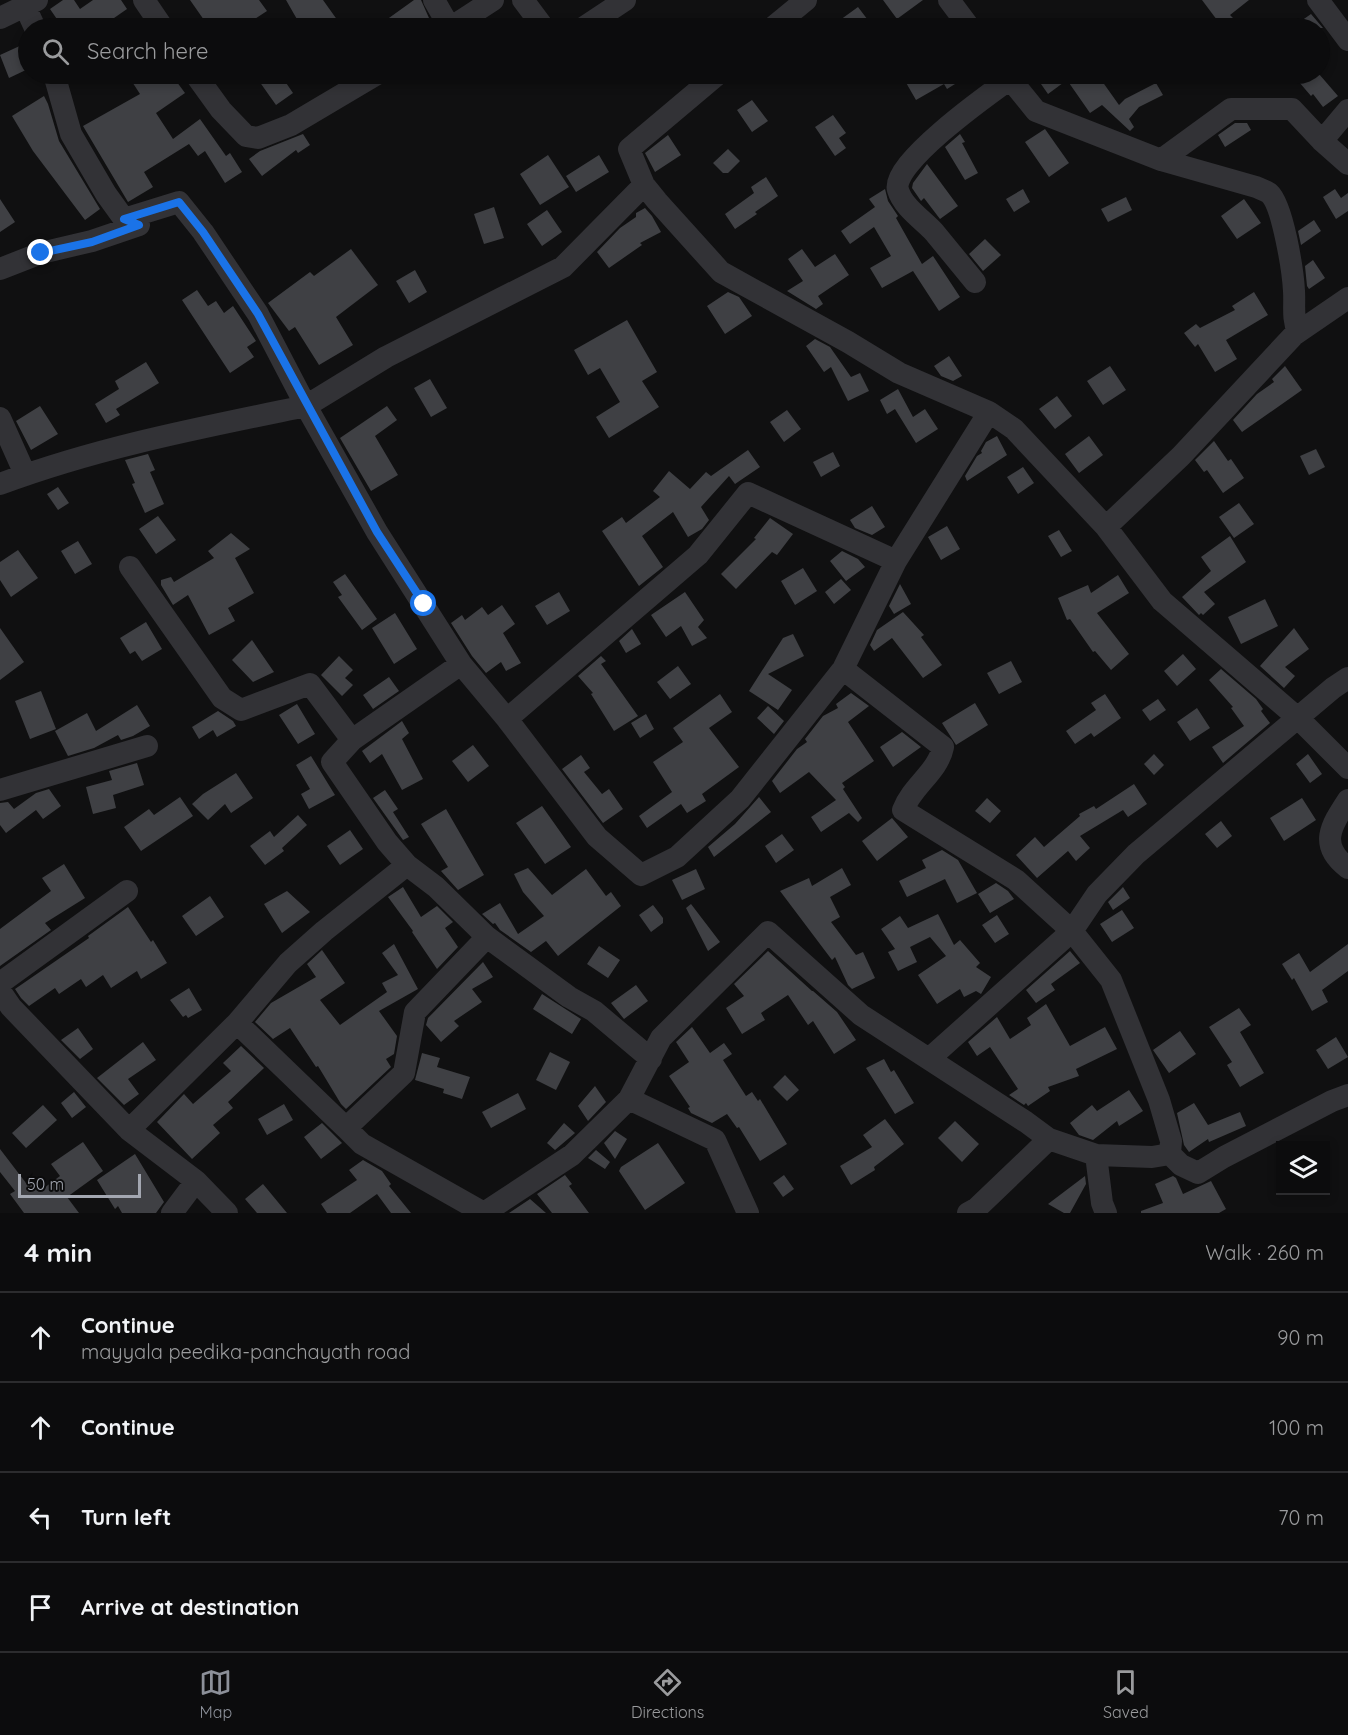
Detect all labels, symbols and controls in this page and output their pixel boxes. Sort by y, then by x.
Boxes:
search box [18,18,1330,84]
icon: search [39,35,72,68]
text: Search here [87,37,208,65]
route end [27,239,53,265]
route start [410,590,436,616]
map controls [1276,1141,1330,1195]
button: layers [1276,1141,1330,1195]
scale bar [18,1171,141,1198]
text: 50 m [27,1174,64,1194]
text: 4 min [24,1236,92,1269]
text: Walk · 260 m [1205,1240,1324,1265]
text: Continue [81,1311,175,1339]
icon: ahead [24,1321,57,1354]
text: 90 m [1277,1325,1324,1350]
text: mayyala peedika-panchayath road [81,1339,410,1364]
icon: ahead [24,1411,57,1444]
text: Continue [81,1413,175,1441]
text: 100 m [1269,1415,1324,1440]
icon: left [24,1501,57,1534]
text: Turn left [81,1503,171,1531]
text: 70 m [1278,1505,1324,1530]
icon: arrive [24,1591,57,1624]
text: Arrive at destination [81,1593,299,1621]
tab: Map [199,1666,232,1722]
tab: Directions [631,1666,704,1722]
tab: Saved [1103,1666,1149,1722]

